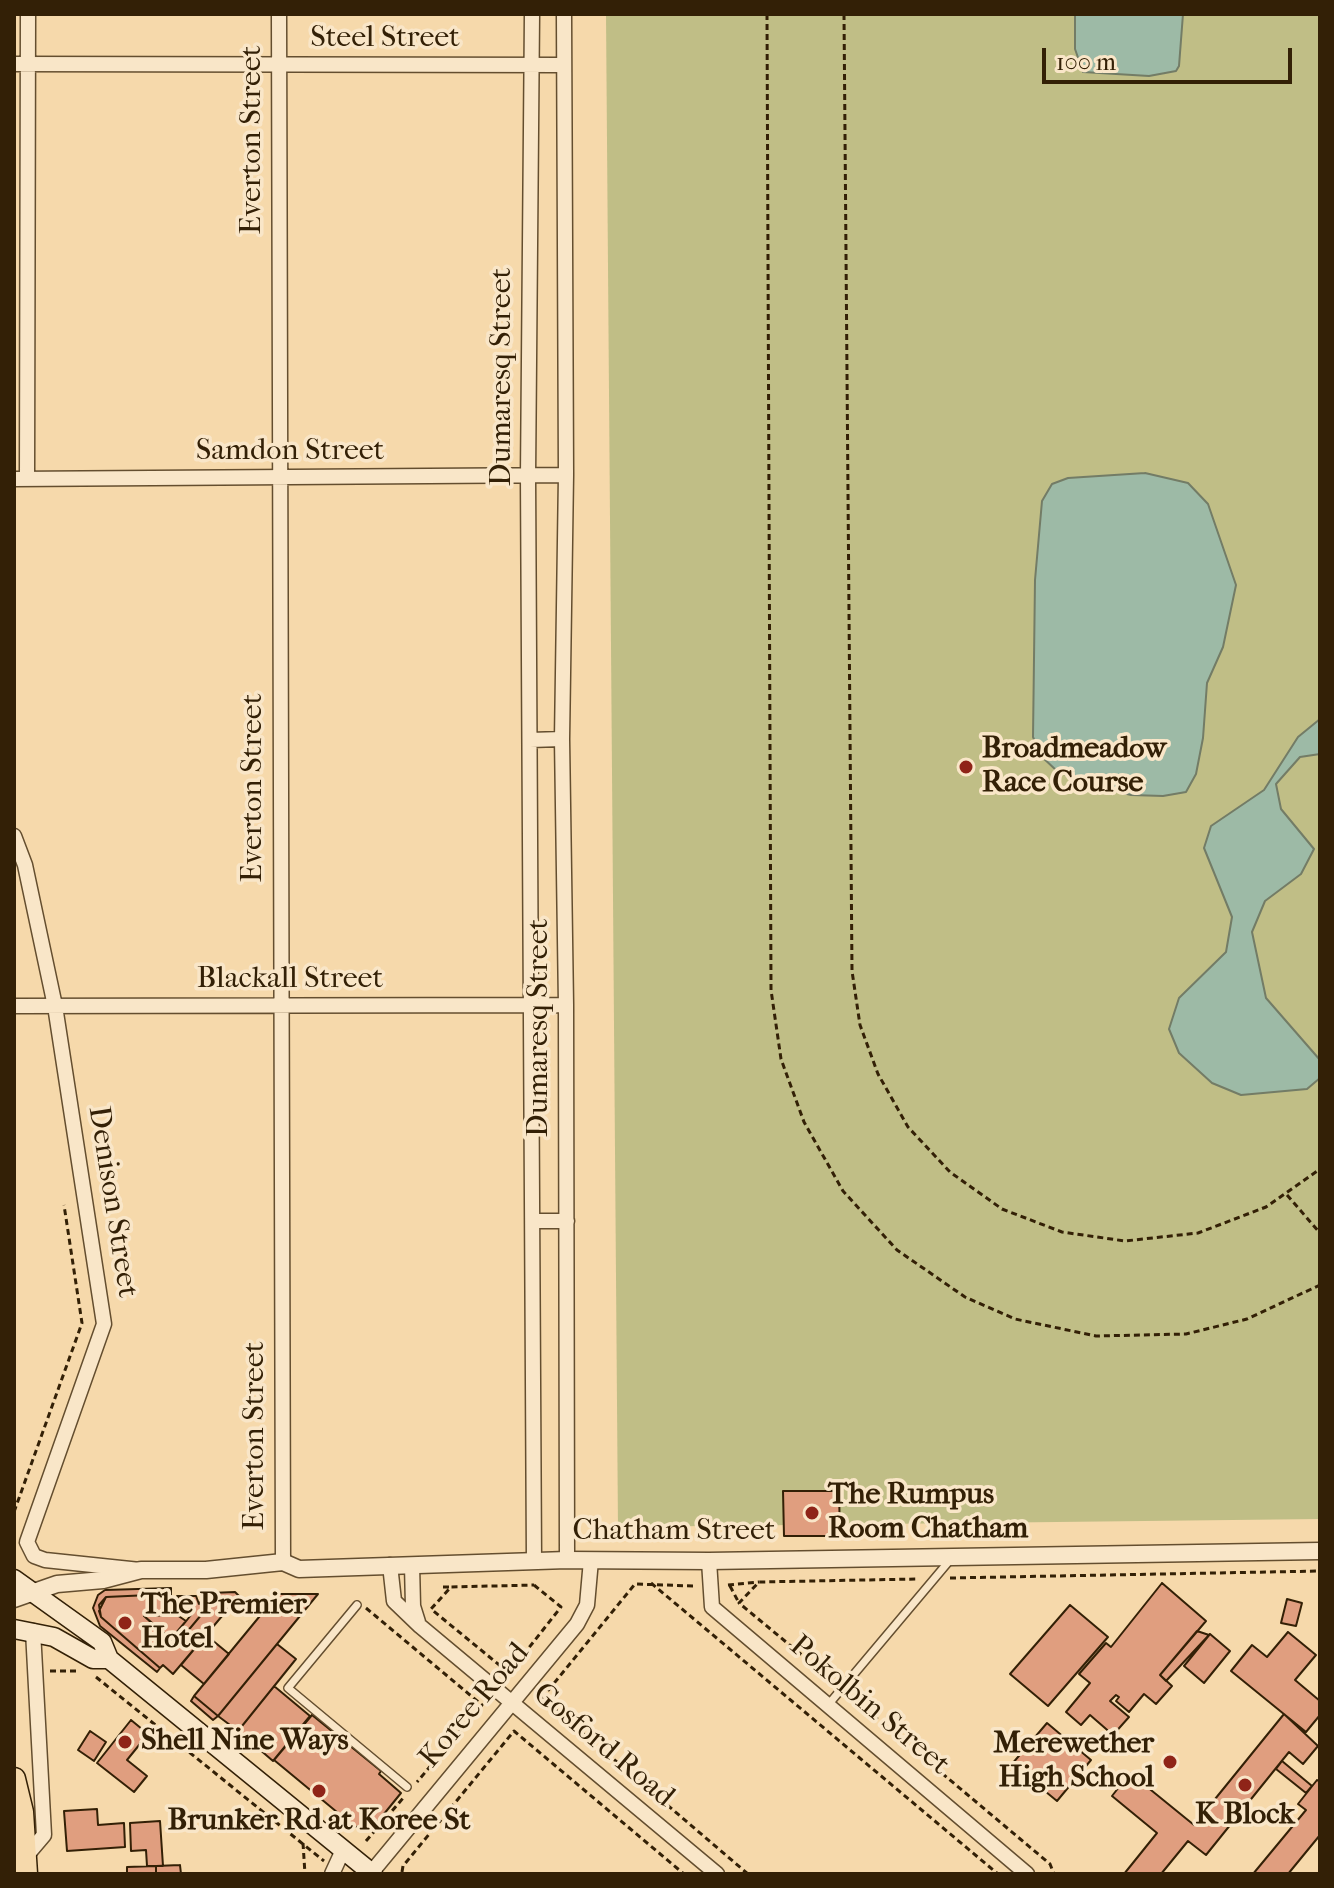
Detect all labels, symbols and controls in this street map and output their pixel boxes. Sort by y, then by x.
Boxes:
street label: Steel Street [310,21,460,57]
scale bar [1046,32,1296,82]
street label: Everton Street [235,46,271,234]
text: 100 m [1056,48,1116,76]
street label: Dumaresq Street [485,268,521,486]
street label: Samdon Street [196,434,384,470]
street label: Everton Street [236,694,272,882]
place label: Broadmeadow Race Course [982,732,1166,802]
marker: Broadmeadow Race Course [957,758,975,776]
street label: Dumaresq Street [522,919,558,1137]
street label: Blackall Street [197,962,383,998]
street label: Denison Street [79,1104,145,1300]
street label: Everton Street [238,1342,274,1530]
place label: The Rumpus Room Chatham [828,1478,1028,1548]
marker: The Rumpus Room Chatham [803,1504,821,1522]
street label: Chatham Street [573,1514,775,1550]
place label: The Premier Hotel [141,1588,307,1658]
marker: The Premier Hotel [116,1614,134,1632]
street label: Pokolbin Street [782,1629,956,1783]
street label: Koree Road [412,1636,538,1776]
street label: Gosford Road [525,1676,681,1816]
place label: Shell Nine Ways [141,1724,349,1760]
place label: Merewether High School [993,1727,1154,1798]
marker: Shell Nine Ways [116,1733,134,1751]
marker: Merewether High School [1161,1753,1179,1771]
marker: K Block [1236,1776,1254,1794]
marker: Brunker Rd at Koree St [310,1782,328,1800]
place label: K Block [1195,1798,1295,1834]
place label: Brunker Rd at Koree St [168,1804,470,1840]

